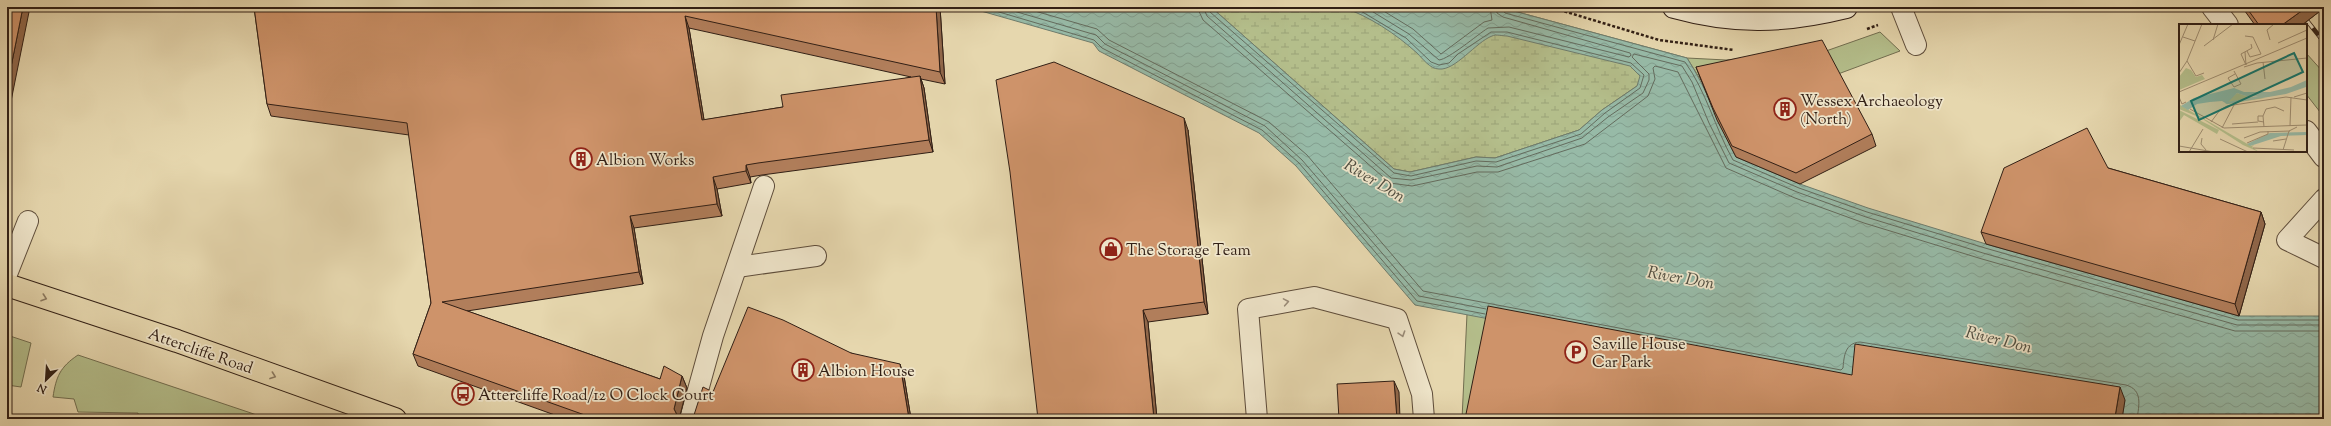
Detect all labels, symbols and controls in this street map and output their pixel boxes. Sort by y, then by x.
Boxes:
inset map [2179,24,2307,152]
place label: Wessex Archaeology (North) [1800,91,1943,132]
building icon: Wessex Archaeology (North) [1772,96,1798,122]
building icon: Albion Works [568,146,594,172]
place label: Albion Works [596,150,694,173]
water label: River Don [1339,154,1409,209]
shop icon: The Storage Team [1098,236,1124,262]
place label: The Storage Team [1126,240,1251,263]
water label: River Don [1645,261,1716,297]
one-way arrow [40,293,47,301]
one-way arrow [1283,299,1289,307]
water label: River Don [1963,321,2034,361]
street label: Attercliffe Road [145,324,256,381]
one-way arrow [1397,330,1406,337]
place label: Saville House Car Park [1592,334,1686,375]
parking icon: Saville House Car Park [1563,339,1589,365]
building icon: Albion House [790,357,816,383]
north arrow [26,360,66,400]
place label: Albion House [818,361,915,384]
one-way arrow [269,371,276,379]
text: N [35,379,50,398]
bus stop icon: Attercliffe Road/12 O Clock Court [450,381,476,407]
place label: Attercliffe Road/12 O Clock Court [478,385,714,408]

